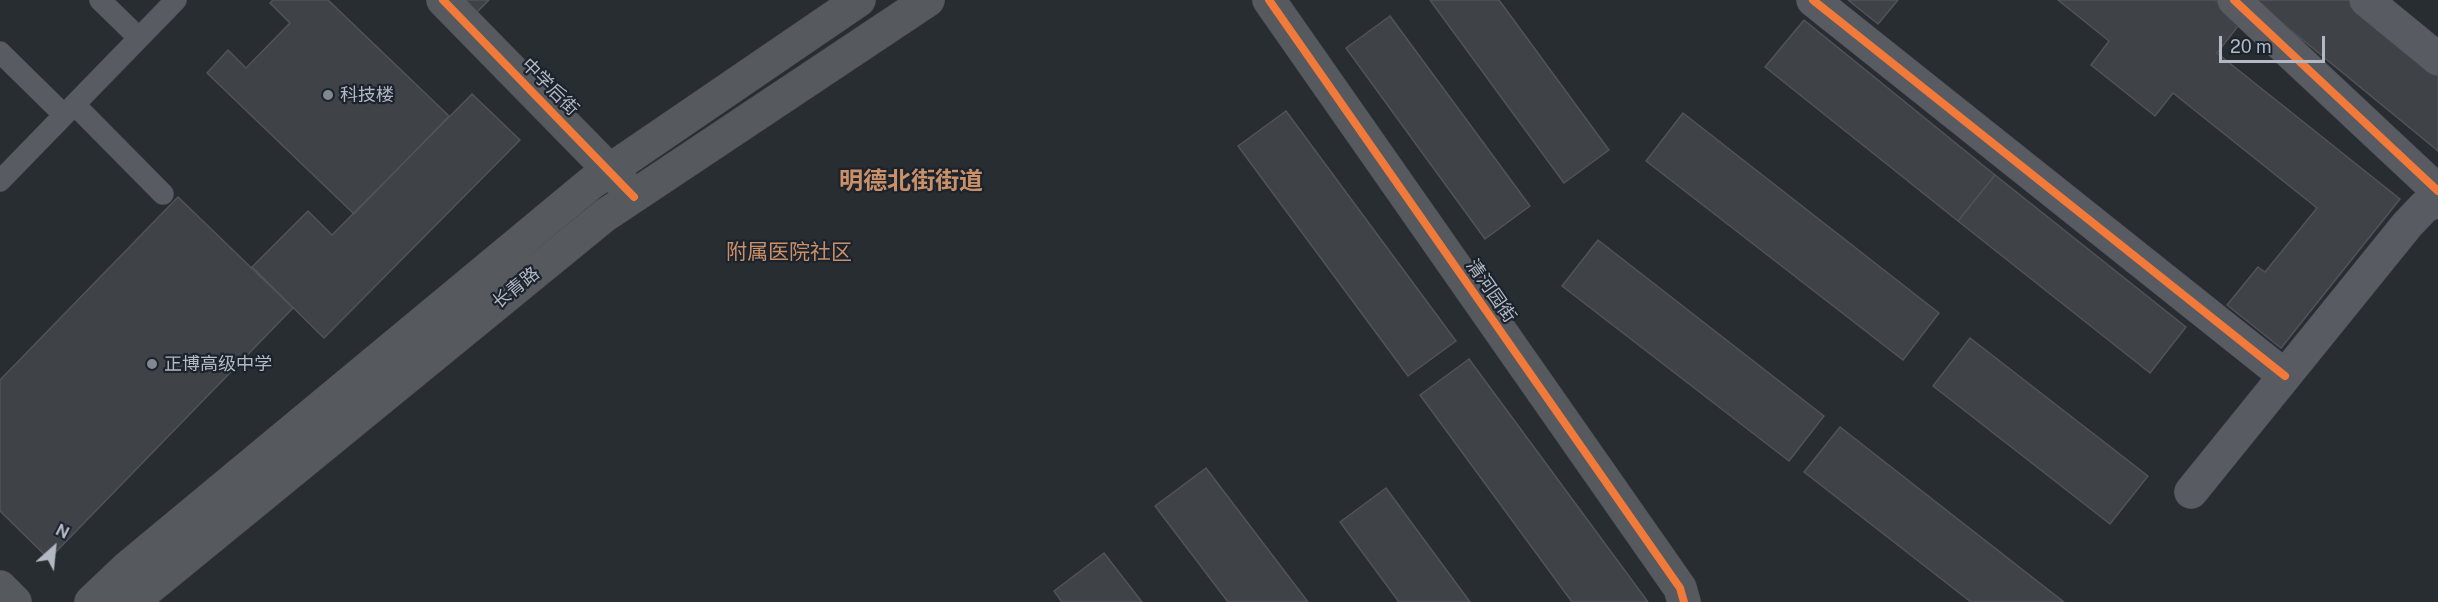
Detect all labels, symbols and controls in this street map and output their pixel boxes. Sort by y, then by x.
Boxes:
scale bar [2222,24,2328,62]
text: 20 m [2230,36,2272,57]
street label: 中学后街 [517,54,583,120]
place label: 科技楼 [340,84,394,106]
marker: 科技楼 [321,88,335,102]
district label: 明德北街街道 [839,168,983,196]
district label: 附属医院社区 [726,240,852,266]
street label: 清河园街 [1462,255,1520,327]
street label: 长青路 [488,263,544,313]
place label: 正博高级中学 [164,353,272,375]
marker: 正博高级中学 [145,357,159,371]
north arrow [24,518,84,578]
text: N [53,520,72,543]

